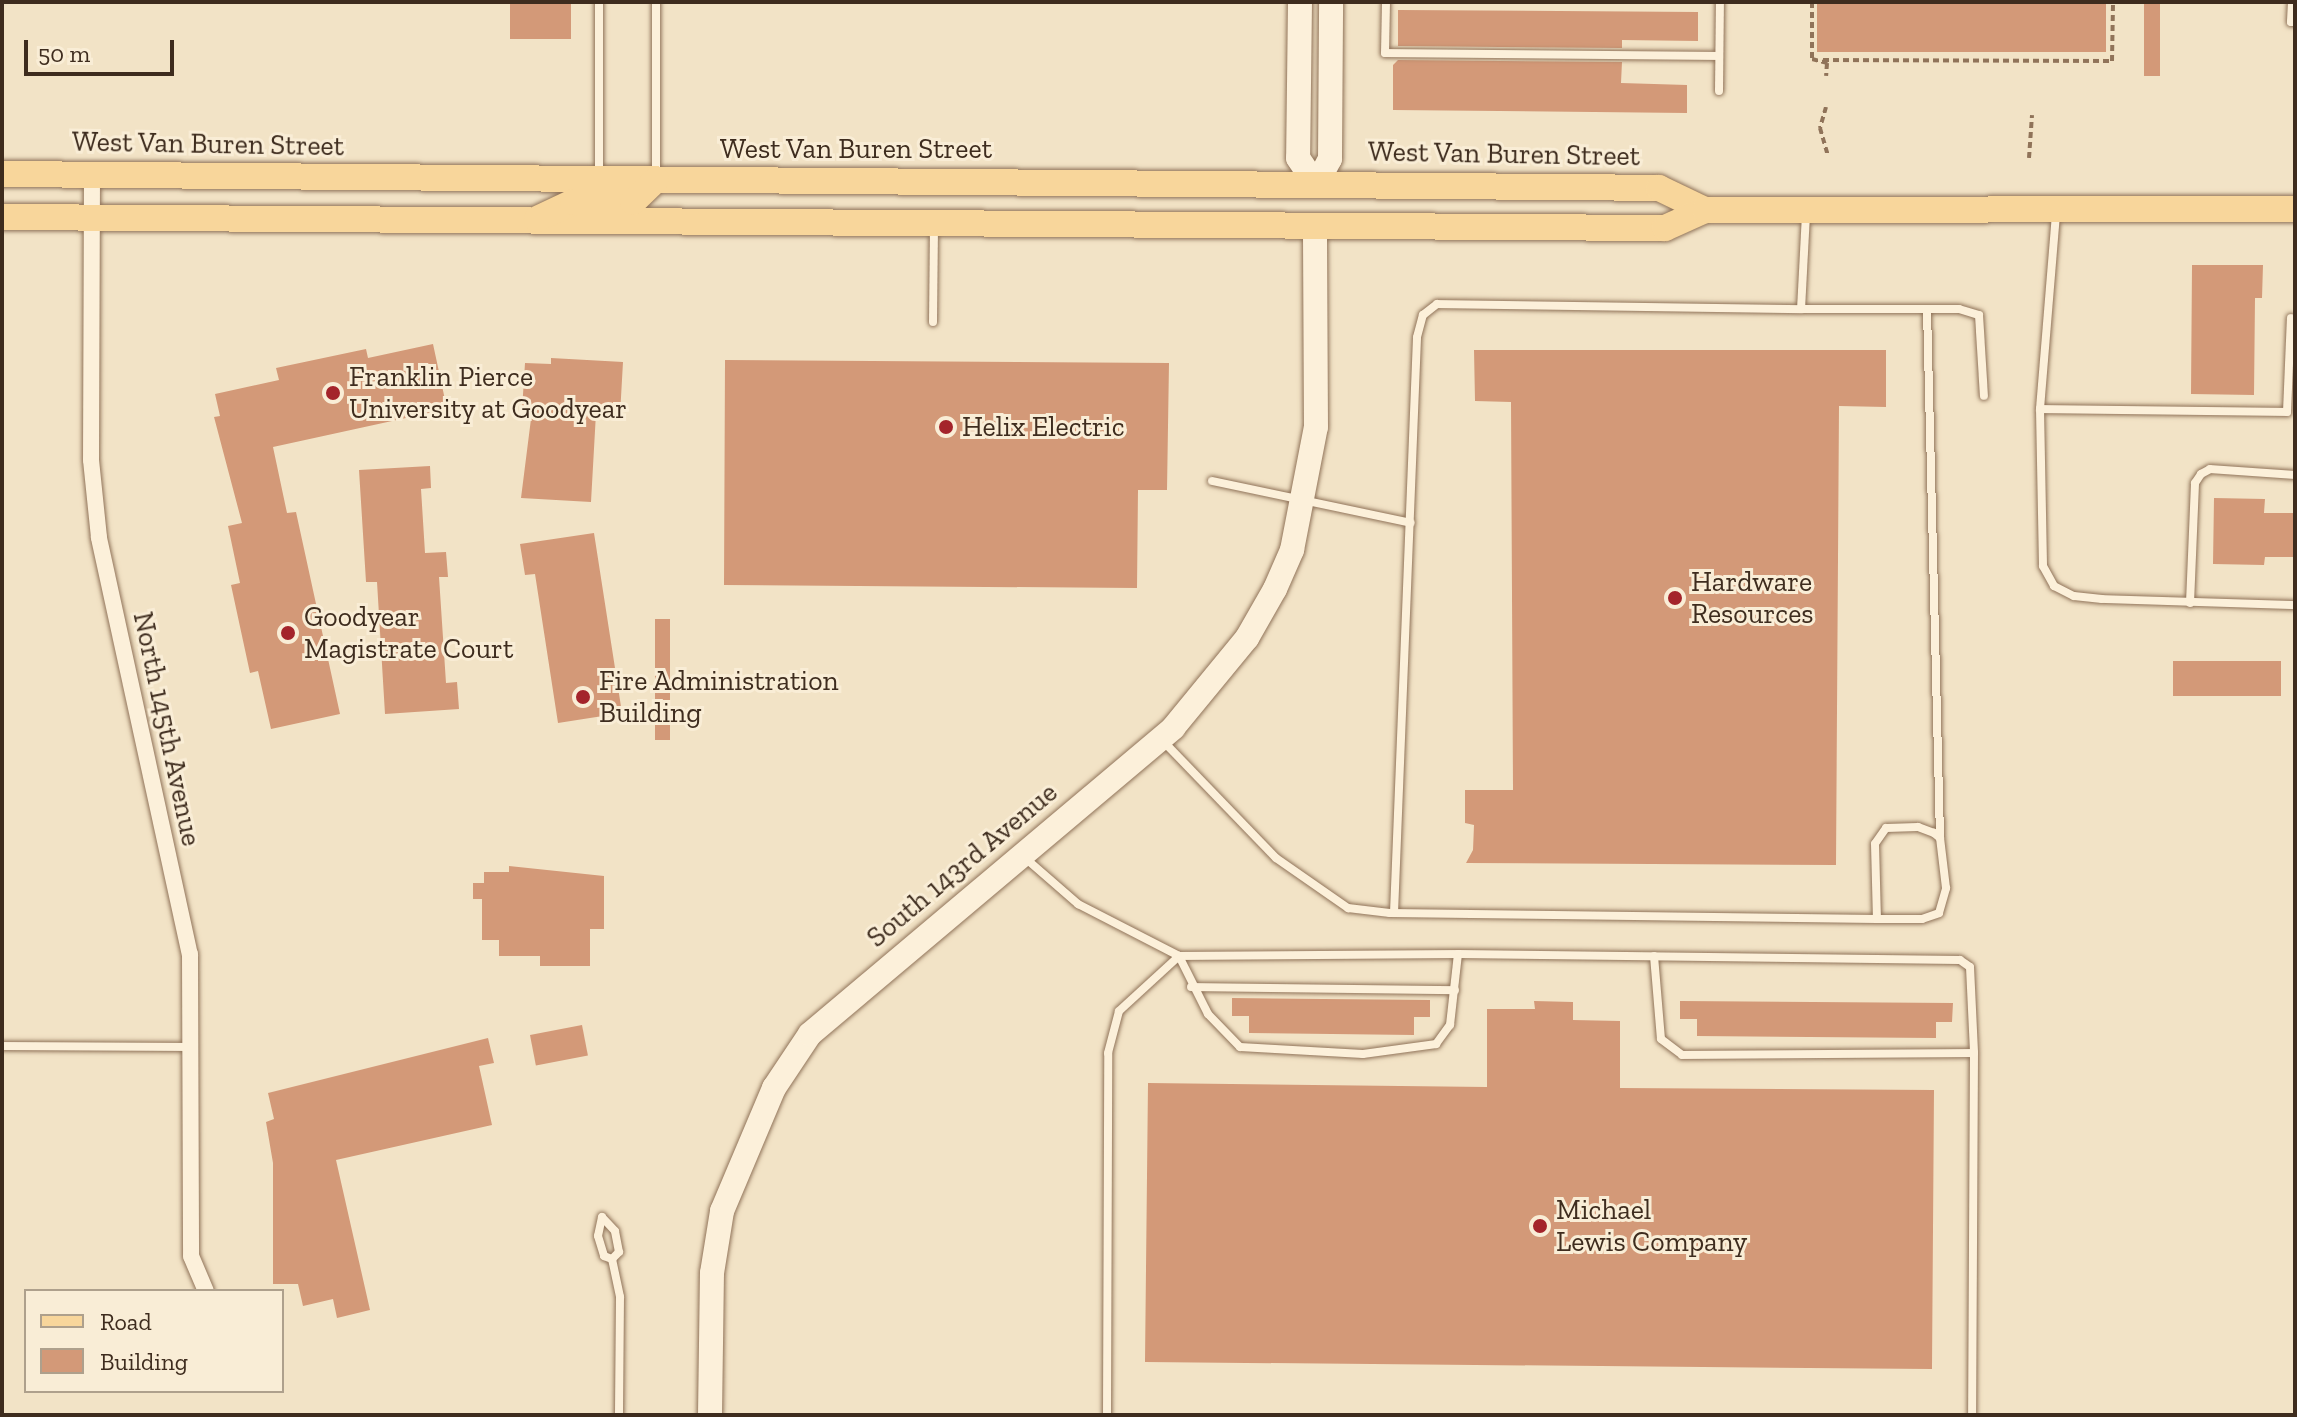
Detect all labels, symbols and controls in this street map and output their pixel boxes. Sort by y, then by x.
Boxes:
scale bar [28,24,178,74]
text: 50 m [38,39,90,68]
street label: West Van Buren Street [71,125,345,163]
street label: West Van Buren Street [719,132,993,166]
street label: West Van Buren Street [1367,135,1641,173]
place label: Franklin Pierce University at Goodyear [349,360,628,426]
marker: Franklin Pierce University at Goodyear [324,384,342,402]
place label: Helix Electric [962,410,1125,444]
marker: Helix Electric [937,418,955,436]
place label: Hardware Resources [1691,565,1814,631]
marker: Hardware Resources [1666,589,1684,607]
place label: Goodyear Magistrate Court [304,600,513,666]
street label: North 145th Avenue [126,608,208,850]
marker: Goodyear Magistrate Court [279,624,297,642]
place label: Fire Administration Building [599,664,839,730]
marker: Fire Administration Building [574,688,592,706]
street label: South 143rd Avenue [860,775,1064,955]
place label: Michael Lewis Company [1556,1193,1747,1259]
marker: Michael Lewis Company [1531,1217,1549,1235]
legend [24,1289,284,1393]
text: Road [100,1307,152,1336]
text: Building [100,1347,188,1376]

